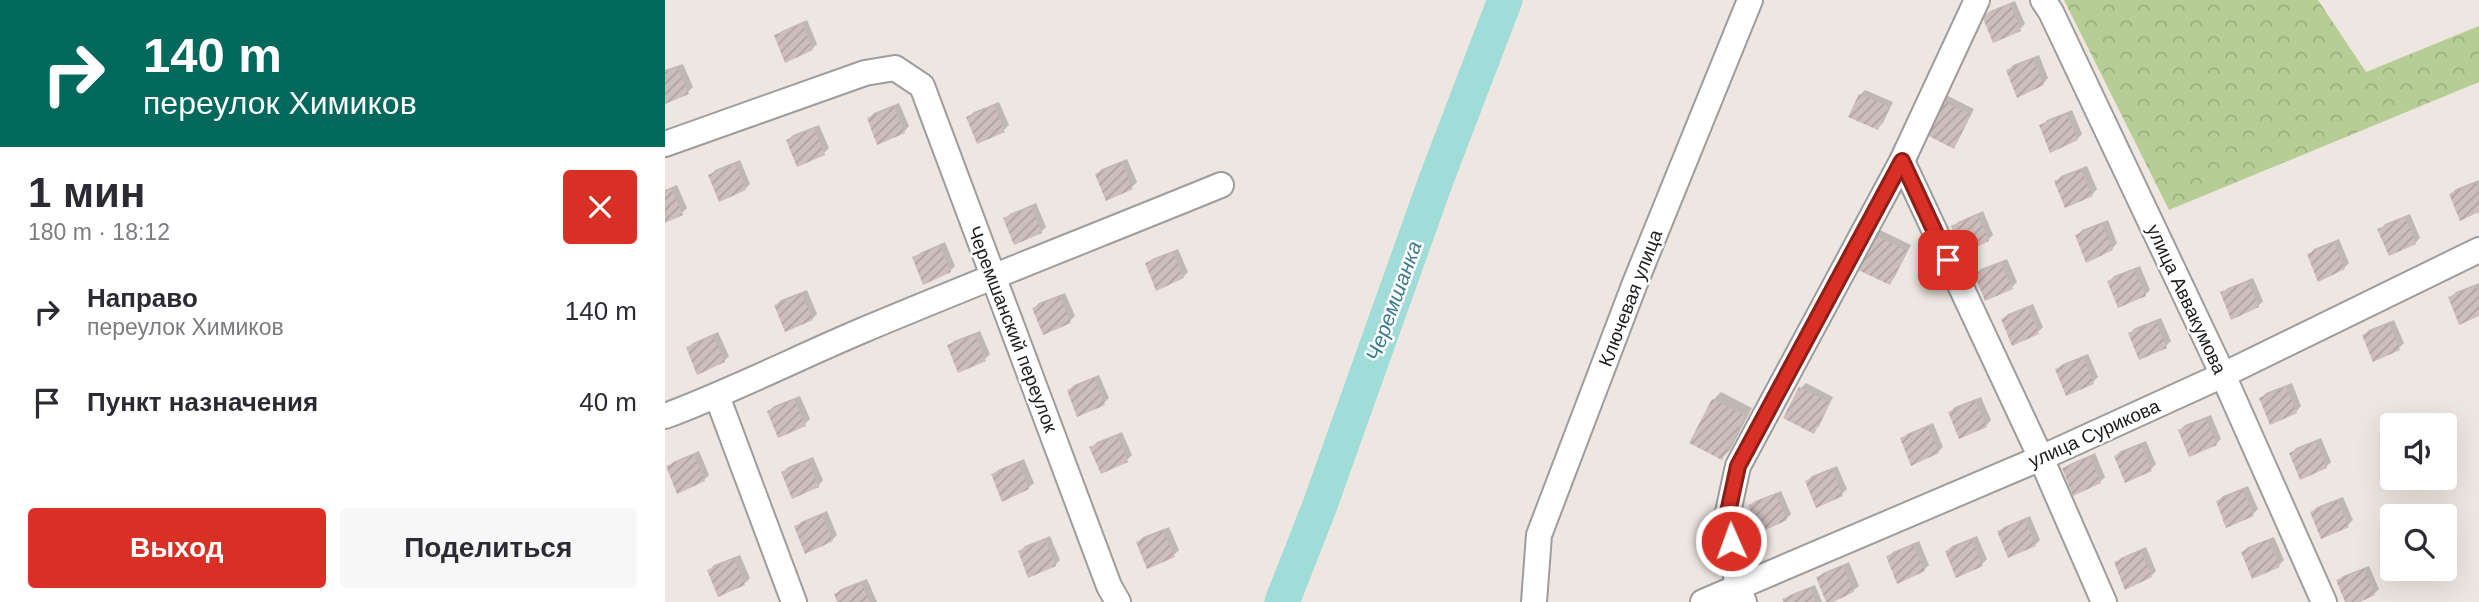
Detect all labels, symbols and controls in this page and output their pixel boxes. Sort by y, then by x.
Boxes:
icon: right [28,28,119,119]
text: 140 m [143,28,282,82]
text: переулок Химиков [143,85,417,121]
text: 1 мин [28,169,145,216]
button: close [563,170,637,244]
text: 180 m · 18:12 [28,219,170,245]
street label: улица Аввакумова [2143,221,2231,378]
street label: Черемшанский переулок [963,223,1062,436]
street label: Ключевая улица [1595,226,1666,369]
pin [1918,230,1978,290]
water label: Черемшанка [1361,238,1426,364]
icon: arrive [1929,241,1967,279]
text: Направо [87,283,198,313]
icon: right [28,293,66,331]
text: 140 m [565,296,637,326]
text: переулок Химиков [87,314,284,340]
icon: arrive [28,384,66,422]
text: Пункт назначения [87,387,318,417]
text: 40 m [579,387,637,417]
street label: улица Сурикова [2025,395,2163,472]
map controls [2380,413,2457,581]
button: sound [2380,413,2457,490]
position arrow [1694,504,1768,578]
button: search [2380,504,2457,581]
button: Выход [28,508,326,588]
button: Поделиться [340,508,637,588]

